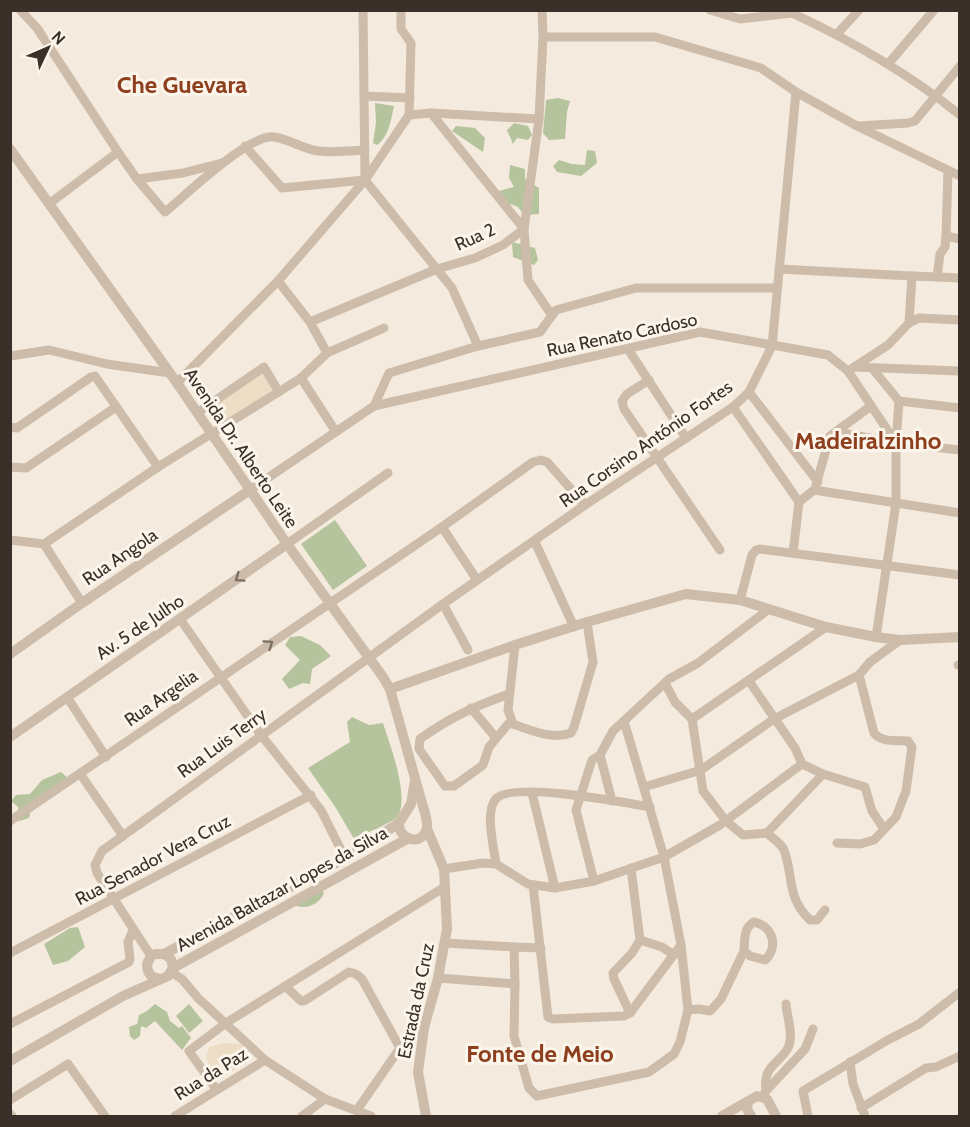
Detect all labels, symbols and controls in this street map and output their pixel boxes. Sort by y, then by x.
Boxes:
north arrow [18,18,78,78]
text: N [48,27,69,49]
district label: Che Guevara [117,70,247,99]
street label: Rua 2 [451,218,499,256]
street label: Rua Renato Cardoso [545,308,699,362]
street label: Avenida Dr. Alberto Leite [179,364,303,532]
street label: Rua Corsino António Fortes [555,376,737,512]
district label: Madeiralzinho [795,426,942,455]
street label: Rua Angola [78,524,162,590]
one-way arrow [235,571,246,582]
street label: Av. 5 de Julho [92,589,188,664]
one-way arrow [262,640,273,651]
street label: Rua Argelia [120,665,202,731]
street label: Rua Luis Terry [173,703,271,783]
street label: Rua Senador Vera Cruz [72,809,235,910]
street label: Avenida Baltazar Lopes da Silva [173,822,392,956]
street label: Estrada da Cruz [393,941,439,1061]
district label: Fonte de Meio [466,1039,614,1068]
street label: Rua da Paz [170,1043,252,1105]

